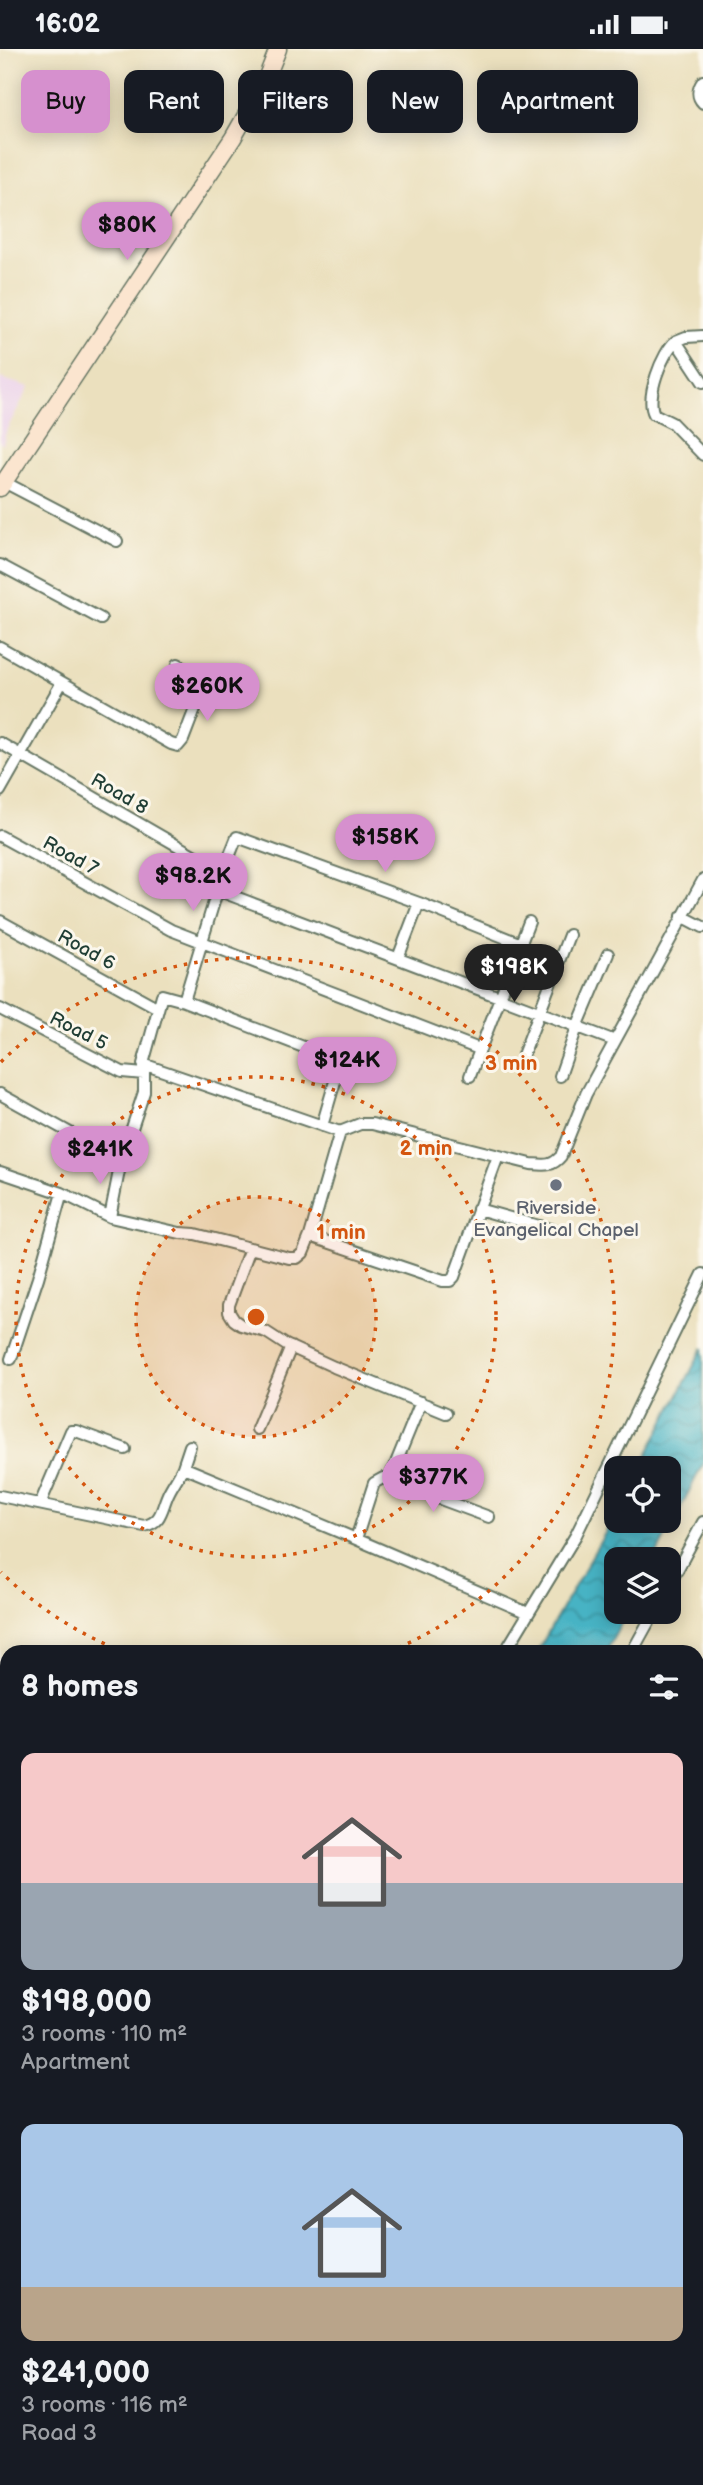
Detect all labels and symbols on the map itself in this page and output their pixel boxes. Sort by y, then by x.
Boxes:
pin: $80K [86,203,168,262]
pin: $260K [158,663,256,723]
street label: Road 8 [87,769,152,820]
pin: $158K [336,815,434,874]
street label: Road 7 [38,832,103,881]
pin: $98.2K [136,853,250,913]
street label: Road 6 [53,925,119,976]
pin: $198K [465,944,563,1004]
street label: Road 5 [45,1007,111,1056]
pin: $124K [298,1037,396,1097]
text: 3 min [485,1051,537,1076]
pin: $241K [51,1127,149,1186]
text: 2 min [399,1136,453,1161]
marker: Riverside Evangelical Chapel [548,1177,564,1193]
place label: Riverside Evangelical Chapel [473,1197,639,1242]
text: 1 min [316,1220,366,1245]
centre of rings [244,1305,268,1329]
pin: $377K [384,1455,482,1514]

